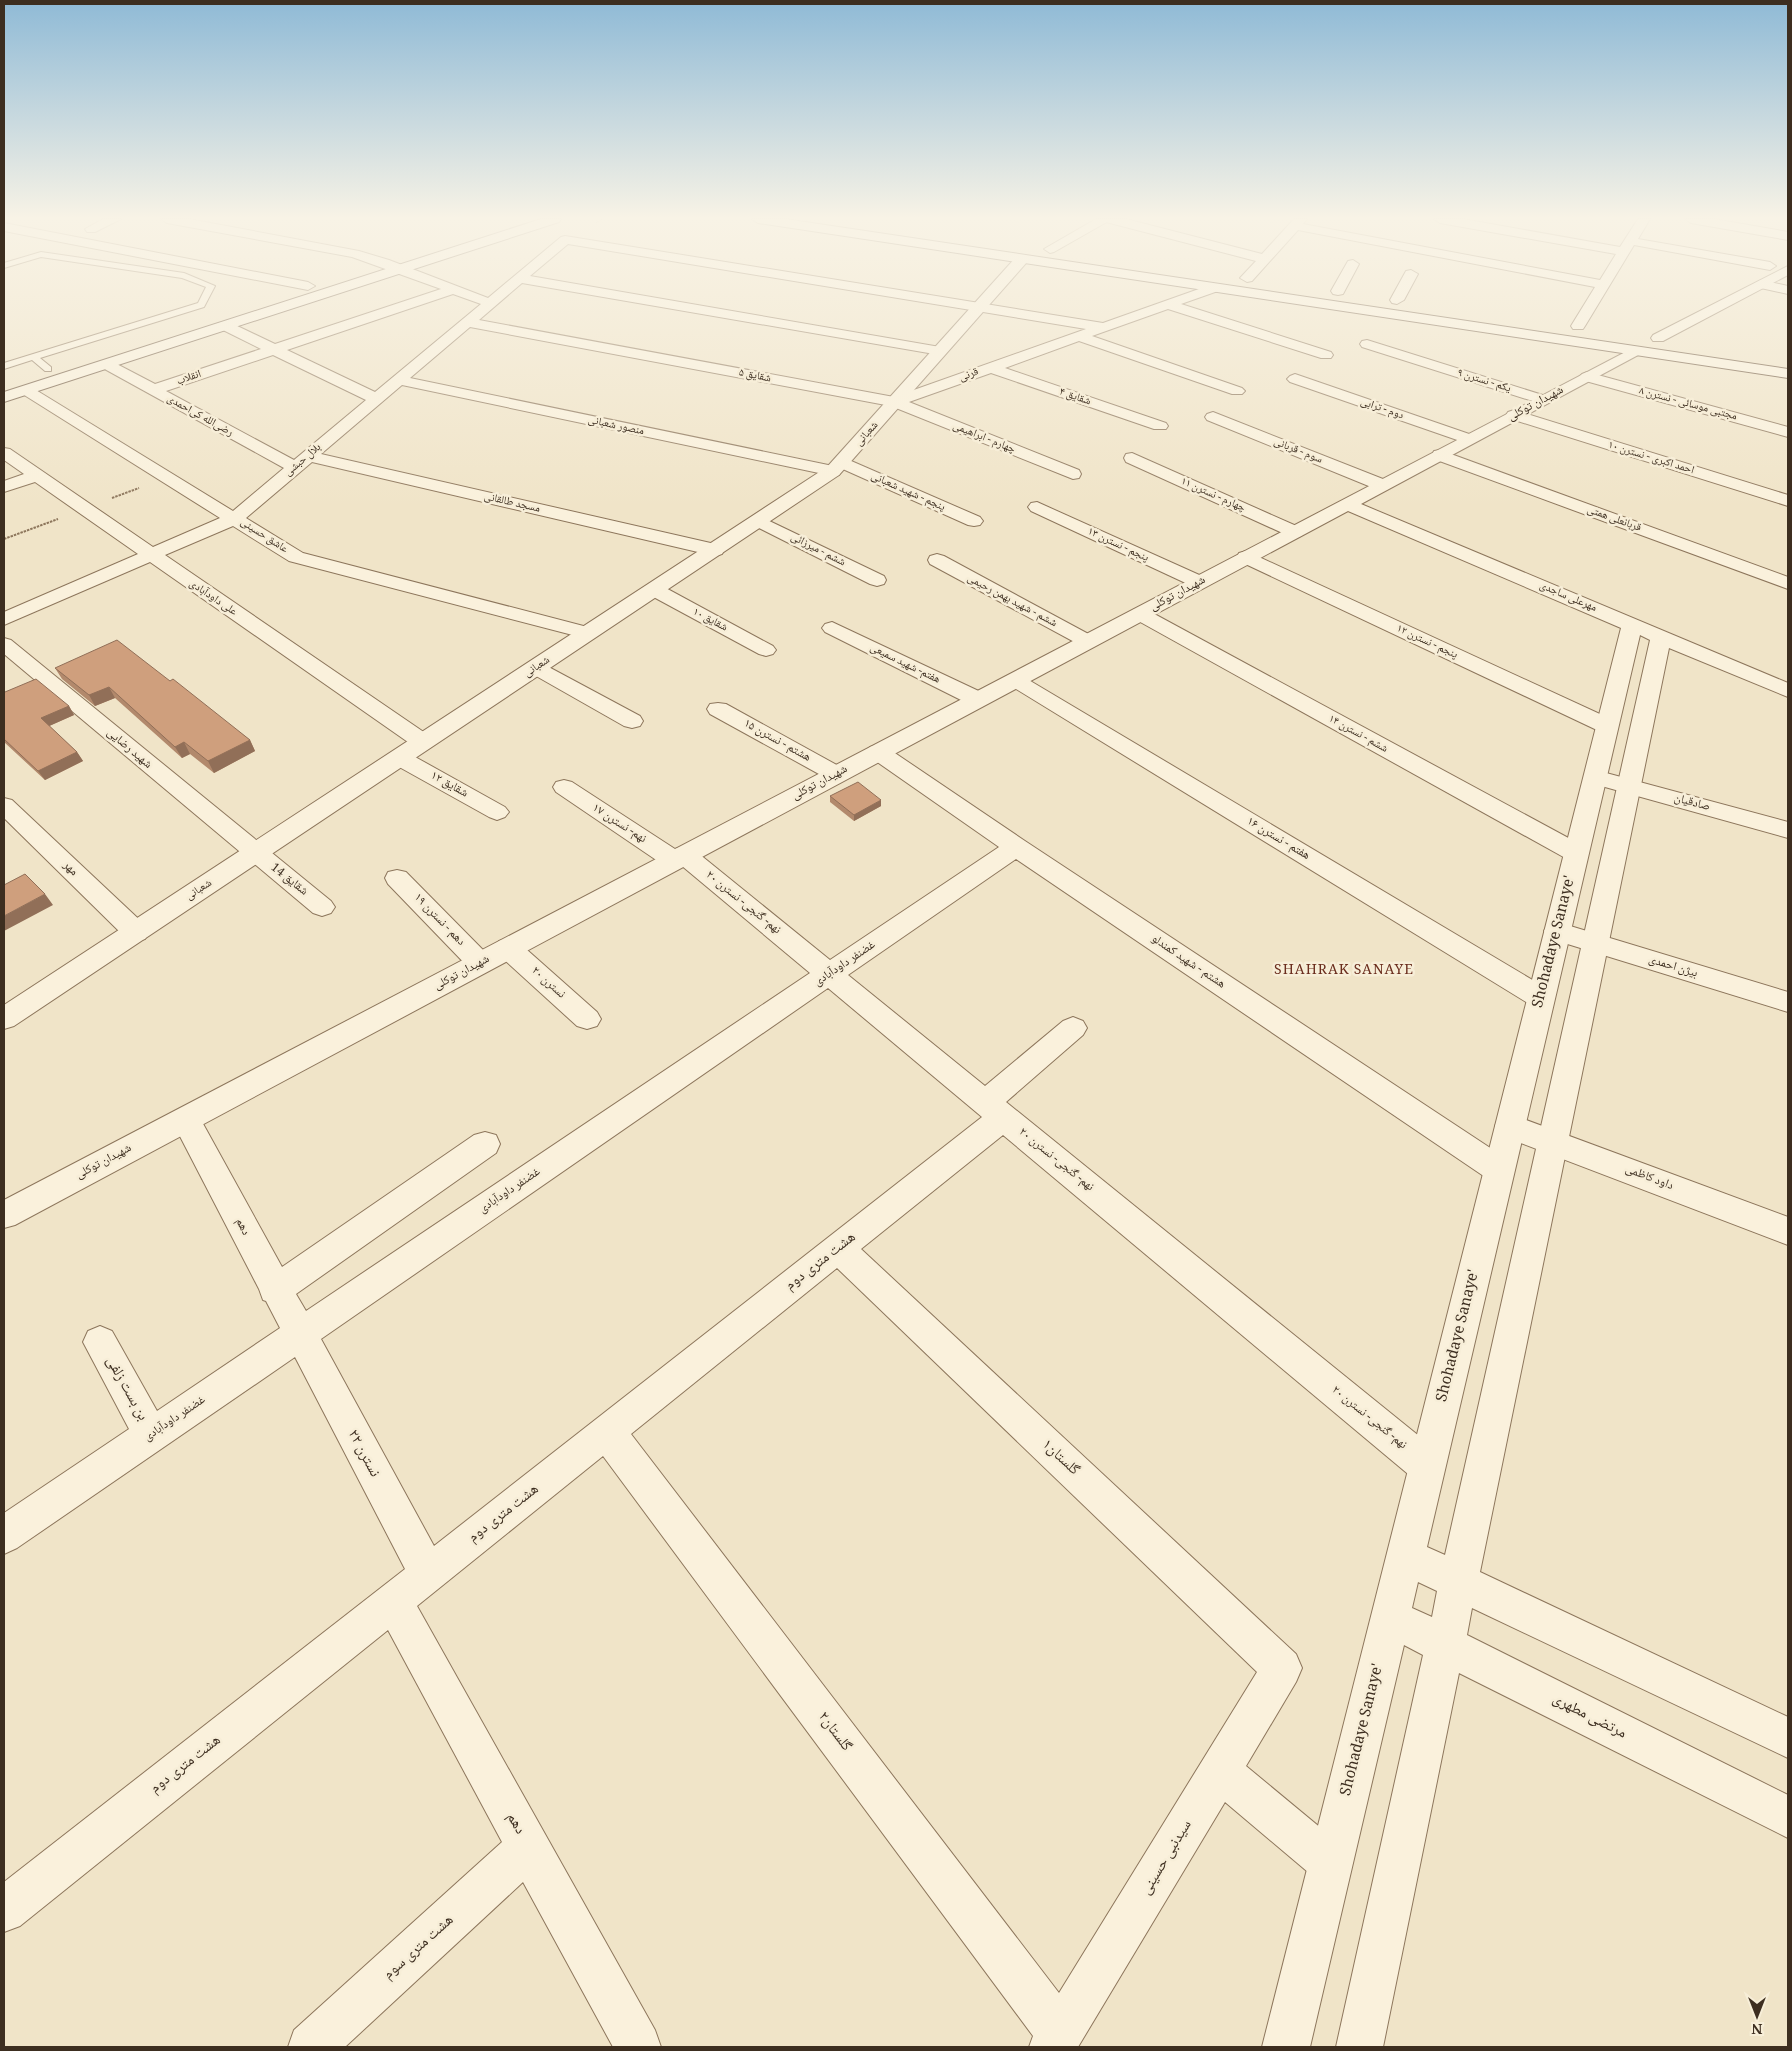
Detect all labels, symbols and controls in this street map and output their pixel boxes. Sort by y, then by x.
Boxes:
street label: قرنی [957,363,982,387]
street label: شقایق ۵ [737,364,773,388]
street label: یکم - نسترن ۹ [1455,364,1514,398]
street label: انقلاب [174,365,204,391]
street label: شهیدان توکلی [1504,380,1568,428]
street label: مجتبی موسائی - نسترن ۸ [1637,382,1739,426]
street label: شقایق ۴ [1057,383,1093,411]
street label: رضی‌الله کی‌احمدی [163,390,237,442]
street label: دوم - ترابی [1358,393,1407,425]
street label: منصور شعبانی [586,411,646,441]
street label: شعبانی [851,417,883,451]
street label: چهارم - ابراهیمی [950,417,1018,459]
street label: سوم - قربانی [1271,433,1325,469]
street label: احمد اکبری - نسترن ۱۰ [1606,436,1696,480]
street label: بلال حبشی [280,439,326,481]
street label: پنجم - شهید شعبانی [868,467,949,517]
street label: چهارم - نسترن ۱۱ [1177,472,1249,518]
street label: مسجد طالقانی [482,487,542,519]
street label: قربانعلی همتی [1584,500,1644,538]
street label: عاشق حسینی [236,513,292,559]
street label: پنجم - نسترن ۱۳ [1084,522,1152,568]
street label: ششم - میرزائی [787,528,849,572]
street label: ششم - شهید بهمن رحیمی [964,569,1060,633]
street label: شهیدان توکلی [1146,570,1210,618]
street label: علی داودآبادی [185,575,241,621]
street label: مهرعلی ساجدی [1536,576,1600,618]
street label: شقایق ۱۰ [689,603,731,637]
street label: پنجم - نسترن ۱۲ [1393,619,1461,665]
street label: هفتم- شهید سمیعی [867,639,944,689]
street label: شعبانی [520,651,554,683]
street label: ششم - نسترن ۱۴ [1324,710,1392,758]
street label: هشتم - نسترن ۱۵ [739,714,815,768]
street label: شهید رضایی [101,723,157,775]
street label: شهیدان توکلی [788,759,852,807]
street label: شقایق ۱۲ [426,766,472,804]
street label: صادقیان [1671,788,1713,818]
street label: نهم- نسترن ۱۷ [587,798,651,850]
street label: هفتم - نسترن ۱۶ [1242,812,1314,866]
street label: مهر [57,856,83,882]
street label: شقایق 14 [265,858,313,902]
street label: نهم- گنجی- نسترن ۲۰ [700,866,786,940]
street label: Shohadaye Sanaye' [1526,873,1584,1011]
street label: شعبانی [182,874,216,906]
street label: دهم - نسترن ۱۹ [408,888,470,952]
street label: هشتم - شهید کمندلو [1146,929,1230,995]
street label: غضنفر داودآبادی [810,935,880,993]
street label: شهیدان توکلی [430,949,494,997]
street label: بیژن احمدی [1646,950,1700,984]
district label: SHAHRAK SANAYE [1274,959,1414,983]
street label: نسترن ۲۰ [526,962,570,1004]
street label: نهم- گنجی- نسترن ۲۰ [1013,1123,1099,1197]
street label: شهیدان توکلی [72,1138,136,1186]
street label: داود کاظمی [1622,1159,1676,1197]
street label: غضنفر داودآبادی [475,1162,545,1220]
street label: دهم [229,1214,255,1240]
street label: هشت متری دوم [780,1226,862,1298]
street label: Shohadaye Sanaye' [1430,1267,1488,1405]
street label: بن بست زلفی [97,1352,155,1426]
street label: نهم- گنجی- نسترن ۲۰ [1326,1381,1412,1455]
street label: غضنفر داودآبادی [140,1390,210,1448]
street label: نسترن ۲۲ [340,1425,386,1483]
street label: گلستان۱ [1035,1433,1085,1483]
street label: هشت متری دوم [463,1478,545,1550]
street label: Shohadaye Sanaye' [1334,1661,1392,1799]
street label: مرتضی مطهری [1547,1687,1631,1747]
street label: گلستان۲ [810,1706,858,1758]
street label: هشت متری دوم [145,1729,227,1801]
street label: دهم [498,1808,532,1840]
street label: سیدنبی حسینی [1134,1815,1200,1901]
street label: هشت متری سوم [378,1909,460,1987]
north arrow [1732,1991,1782,2041]
text: N [1751,2015,1763,2039]

